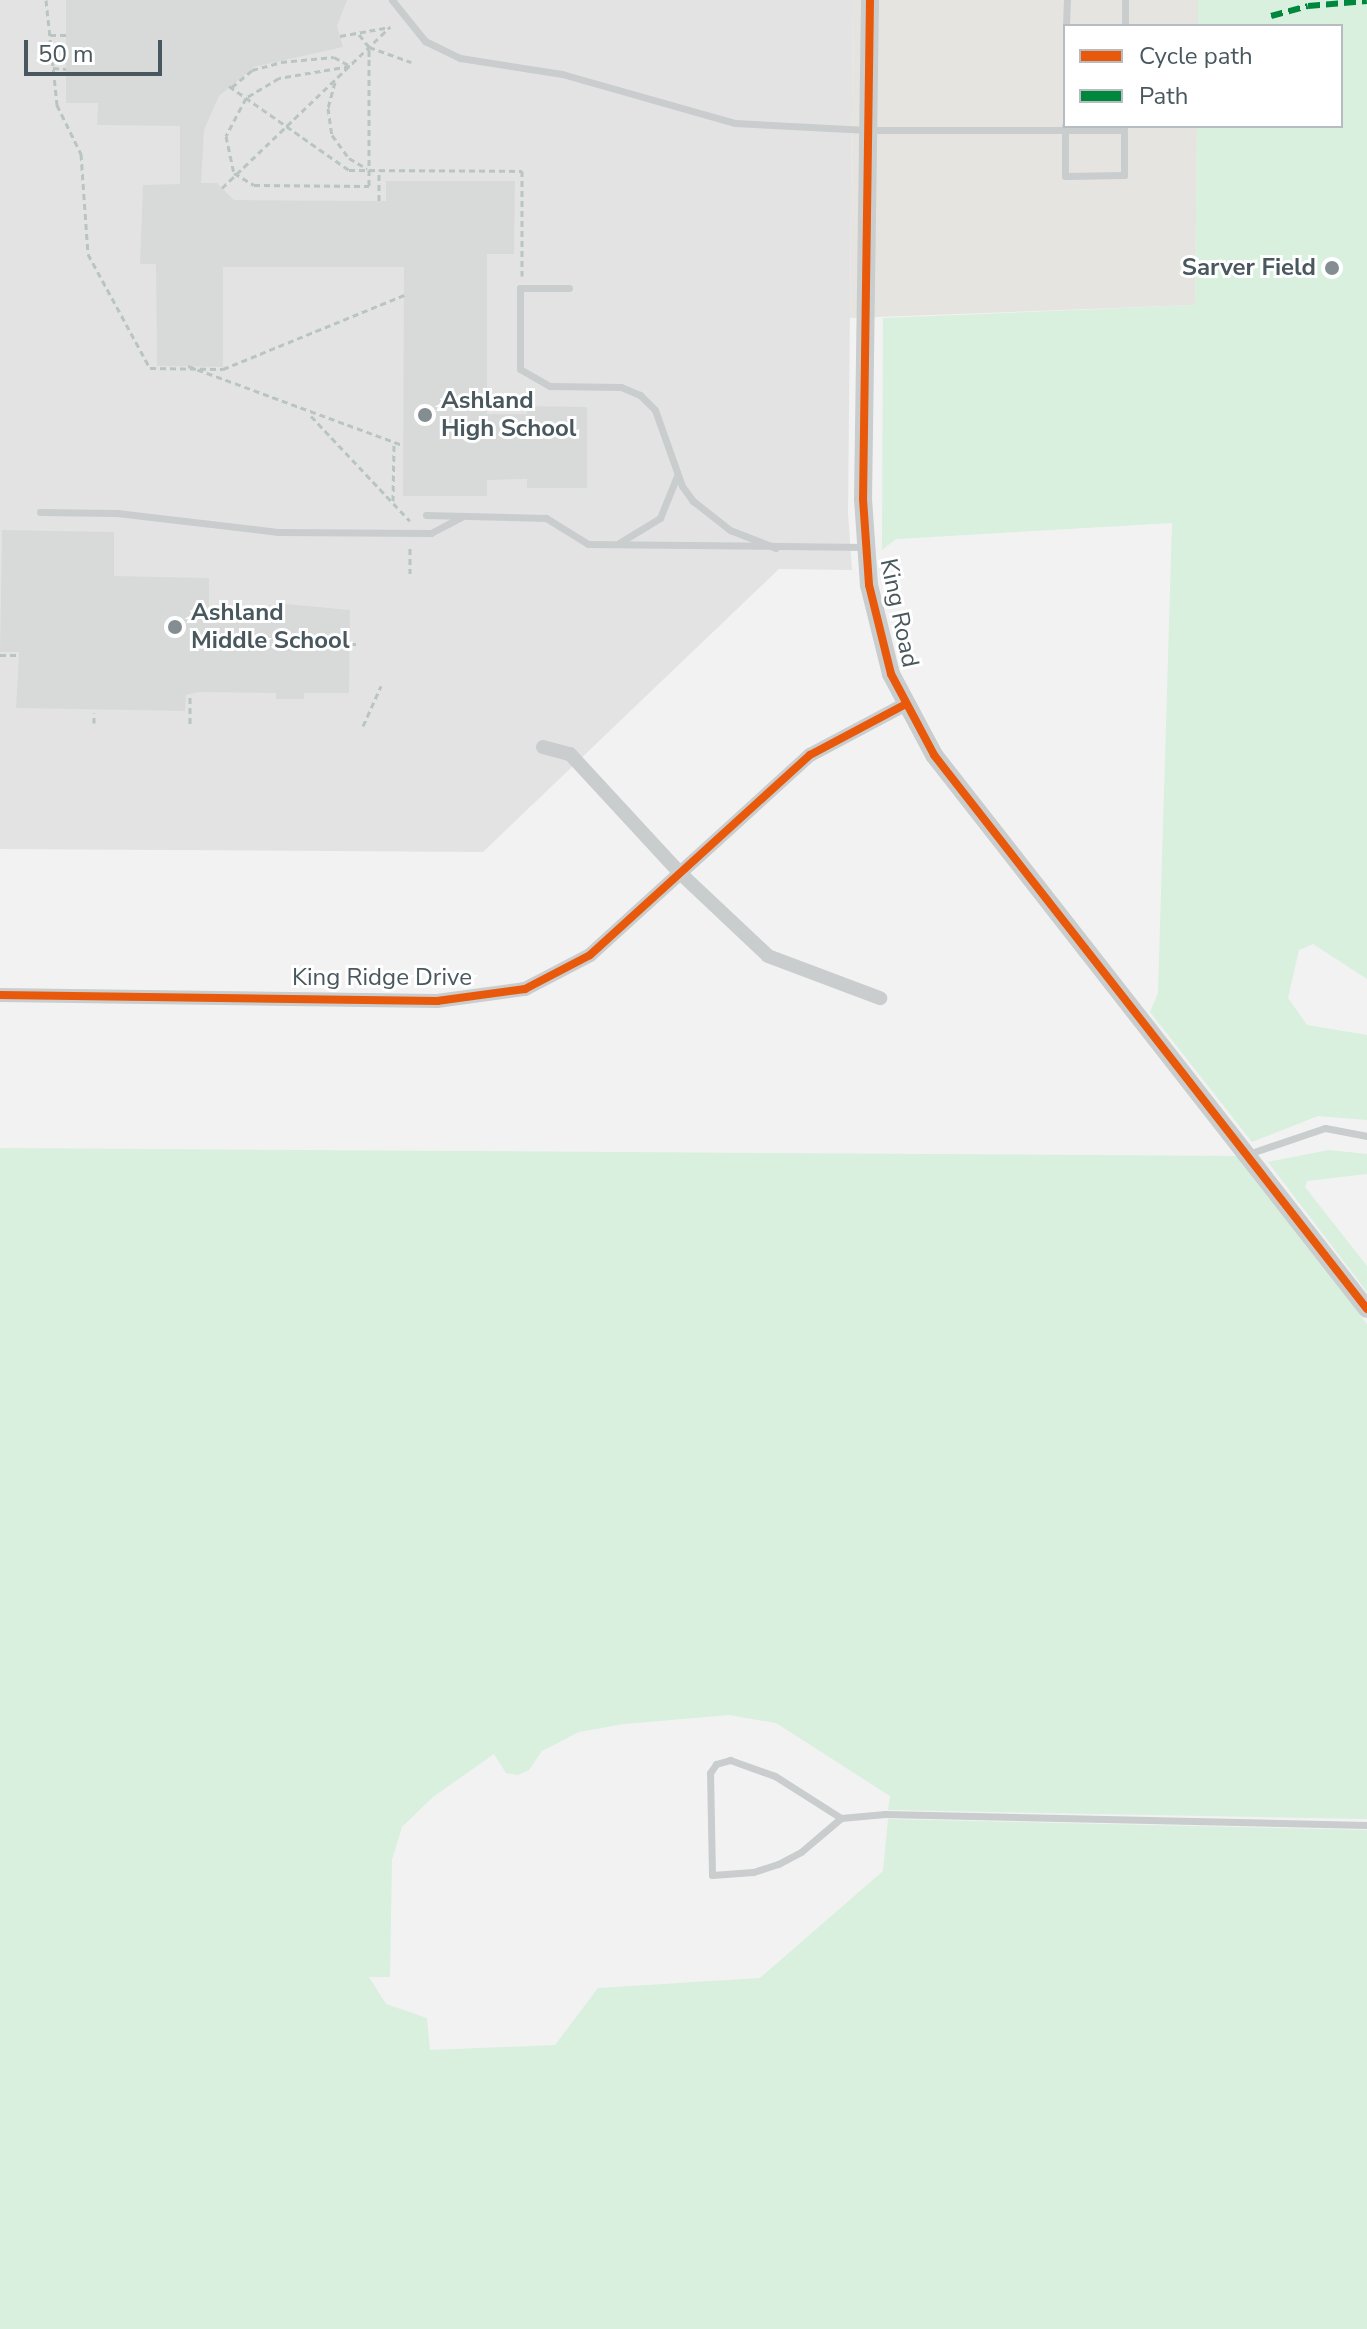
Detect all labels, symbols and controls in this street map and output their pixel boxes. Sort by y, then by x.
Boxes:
scale bar [28,24,166,74]
legend [1063,24,1343,128]
text: 50 m [38,38,94,70]
text: Cycle path [1139,40,1253,72]
text: Path [1139,80,1188,112]
place label: Sarver Field [1182,254,1316,282]
marker: Sarver Field [1323,259,1341,277]
place label: Ashland High School [441,387,577,443]
marker: Ashland High School [416,406,434,424]
street label: King Road [873,556,925,670]
place label: Ashland Middle School [191,599,350,655]
marker: Ashland Middle School [166,618,184,636]
street label: King Ridge Drive [292,964,472,992]

